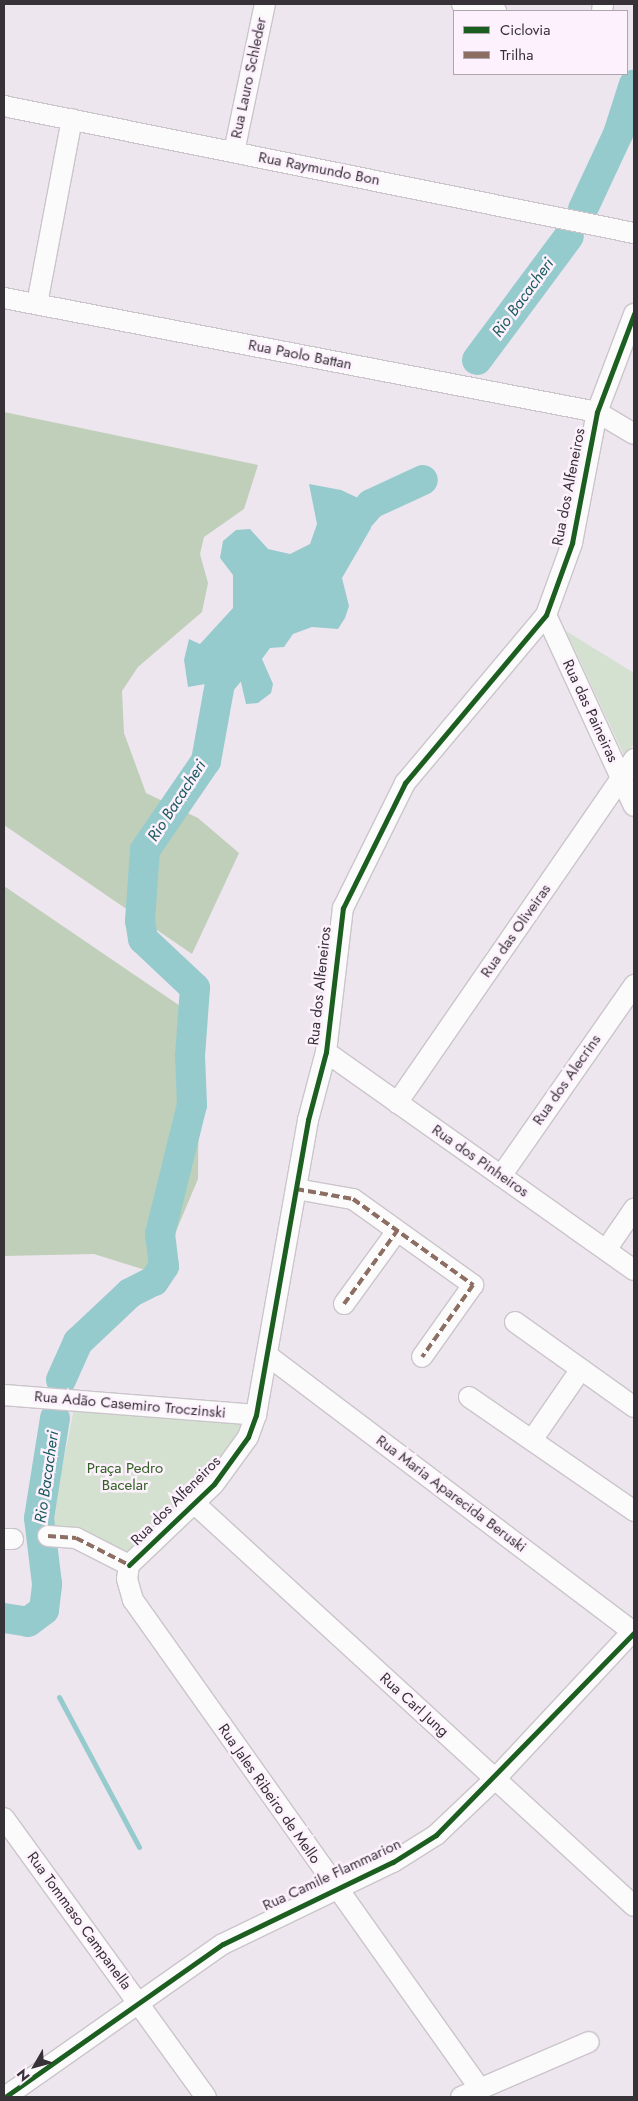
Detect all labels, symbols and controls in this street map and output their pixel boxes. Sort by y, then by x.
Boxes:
legend [453,10,628,75]
street label: Rua Lauro Schleder [227,16,271,140]
text: Ciclovia [500,19,550,41]
text: Trilha [500,44,533,66]
street label: Rua Raymundo Bon [257,148,381,190]
water label: Rio Bacacheri [488,255,558,341]
street label: Rua Paolo Battan [247,336,353,374]
street label: Rua dos Alfeneiros [549,427,589,547]
street label: Rua das Paineiras [558,657,622,765]
water label: Rio Bacacheri [144,757,210,845]
street label: Rua das Oliveiras [477,881,555,981]
street label: Rua dos Alfeneiros [305,926,335,1046]
street label: Rua dos Alecrins [529,1031,605,1129]
street label: Rua dos Pinheiros [428,1121,532,1201]
street label: Rua Adão Casemiro Troczinski [34,1388,226,1422]
water label: Rio Bacacheri [31,1430,63,1524]
street label: Rua Maria Aparecida Beruski [372,1432,530,1556]
street label: Rua dos Alfeneiros [127,1452,225,1550]
park label: Praça Pedro Bacelar [87,1459,163,1494]
street label: Rua Carl Jung [376,1669,452,1741]
street label: Rua Jales Ribeiro de Mello [214,1721,324,1867]
street label: Rua Camile Flammarion [260,1835,404,1915]
street label: Rua Tommaso Campanella [23,1849,135,1993]
north arrow [10,2041,60,2091]
text: N [12,2065,34,2086]

